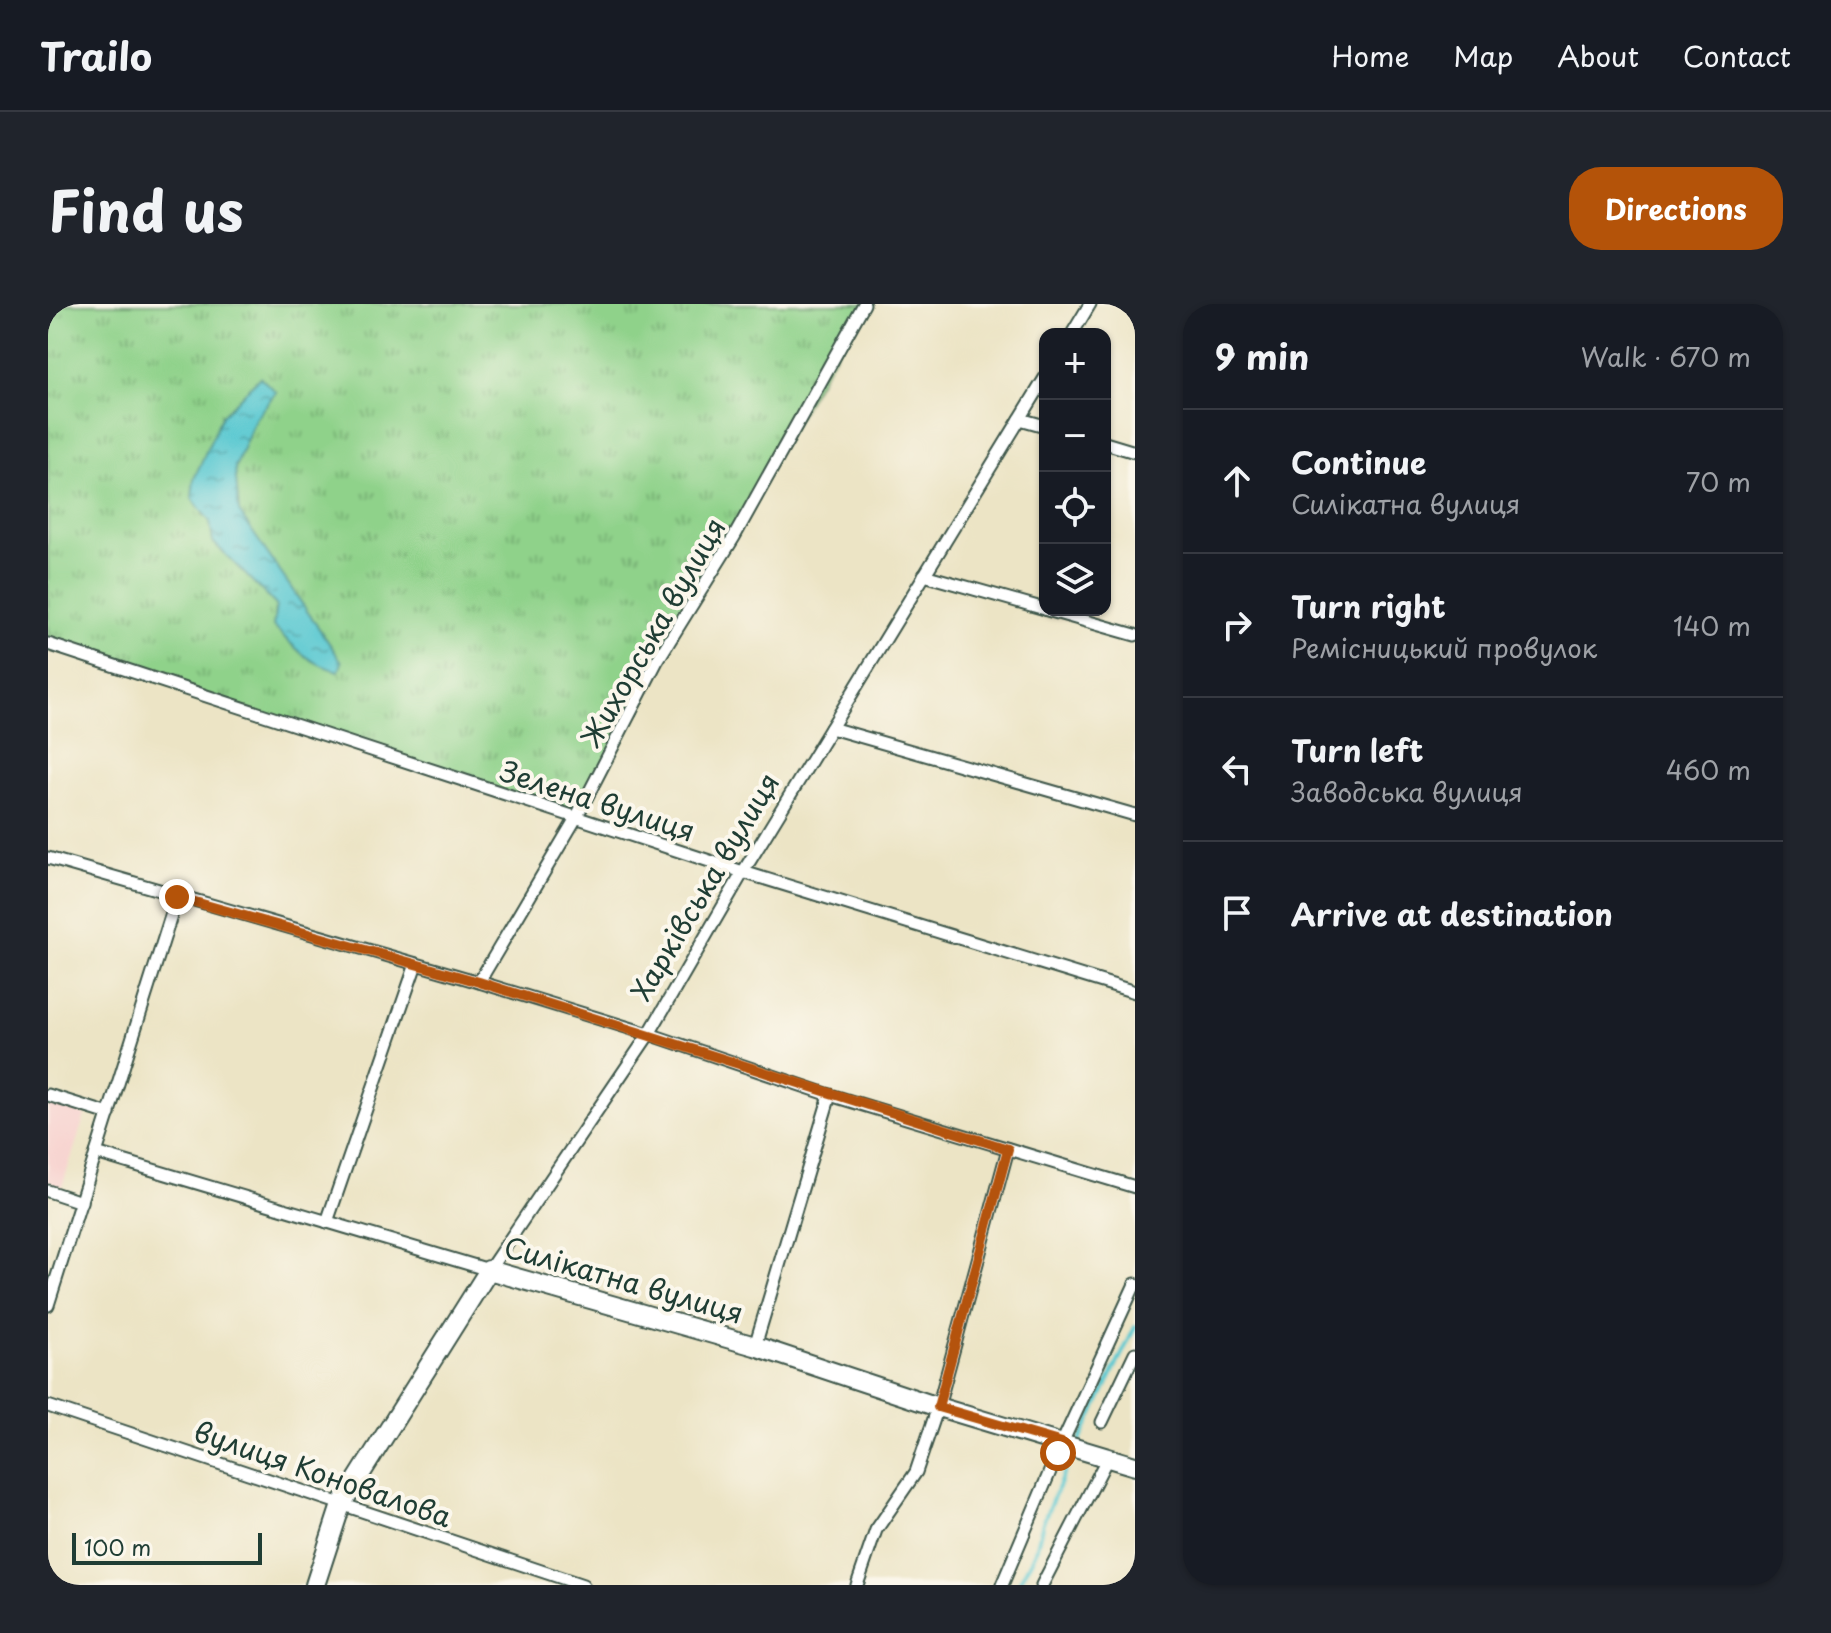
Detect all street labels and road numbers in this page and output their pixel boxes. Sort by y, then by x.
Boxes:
street label: Жихорська вулиця [569,509,735,755]
street label: Зелена вулиця [495,748,701,852]
street label: Харківська вулиця [619,764,789,1008]
street label: Силікатна вулиця [499,1224,749,1334]
street label: вулиця Коновалова [188,1409,458,1537]

